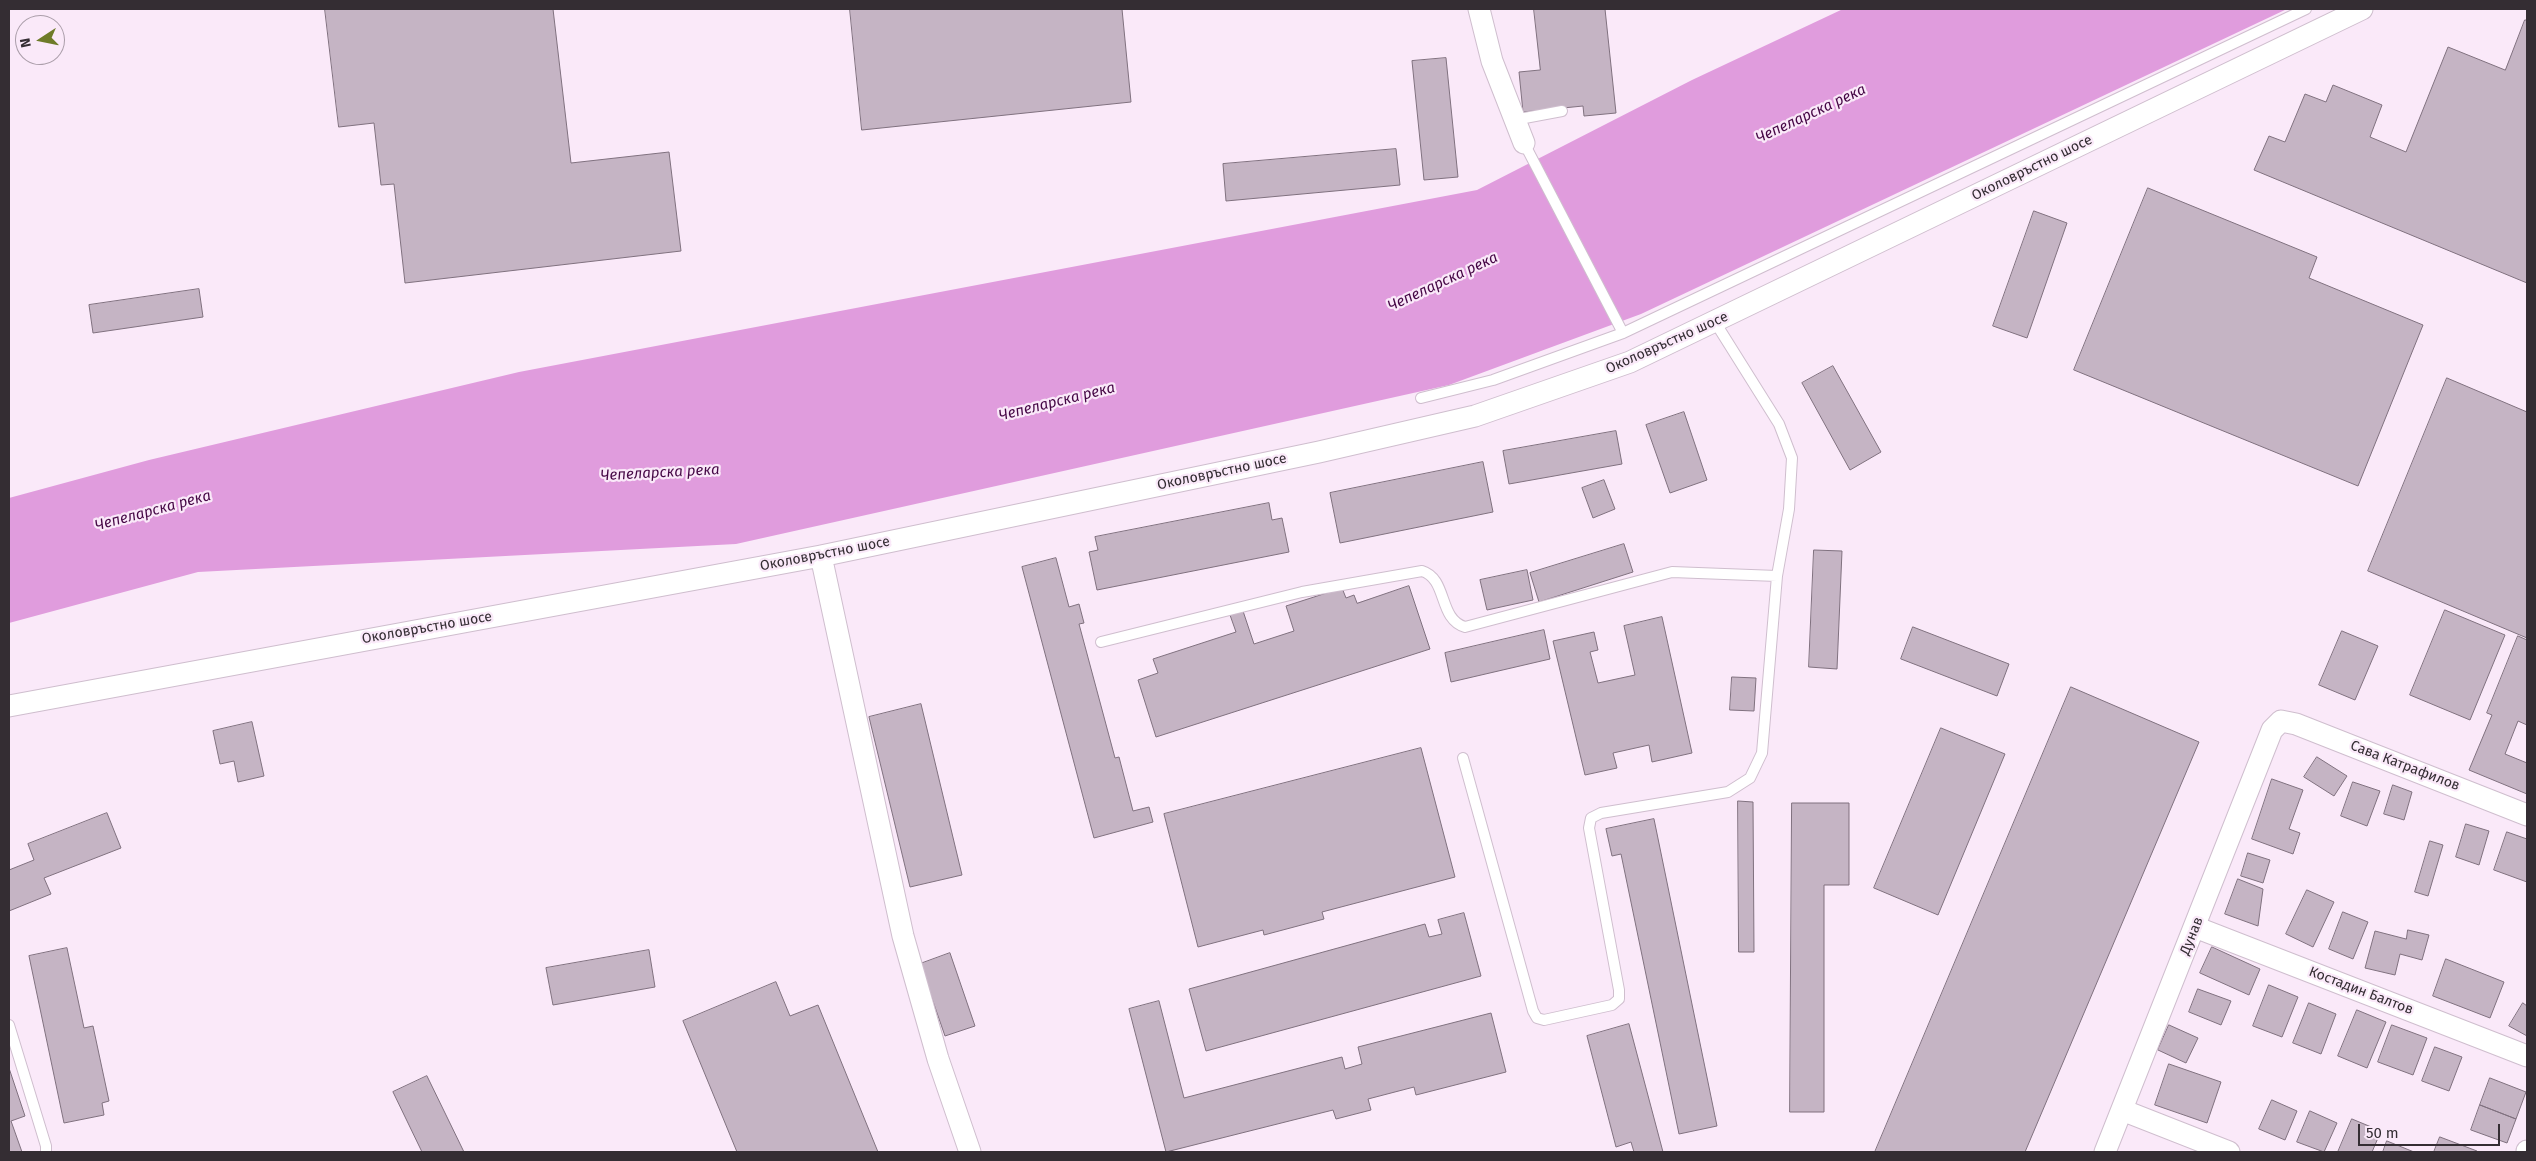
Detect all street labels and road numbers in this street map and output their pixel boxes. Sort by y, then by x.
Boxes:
street label: Околовръстно шосе [1969,132,2095,204]
street label: Околовръстно шосе [1603,308,1731,378]
street label: Околовръстно шосе [1156,450,1288,494]
street label: Околовръстно шосе [759,533,891,575]
street label: Околовръстно шосе [361,608,493,648]
street label: Сава Катрафилов [2348,737,2462,795]
street label: Дунав [2177,915,2207,957]
street label: Костадин Балтов [2306,963,2416,1019]

